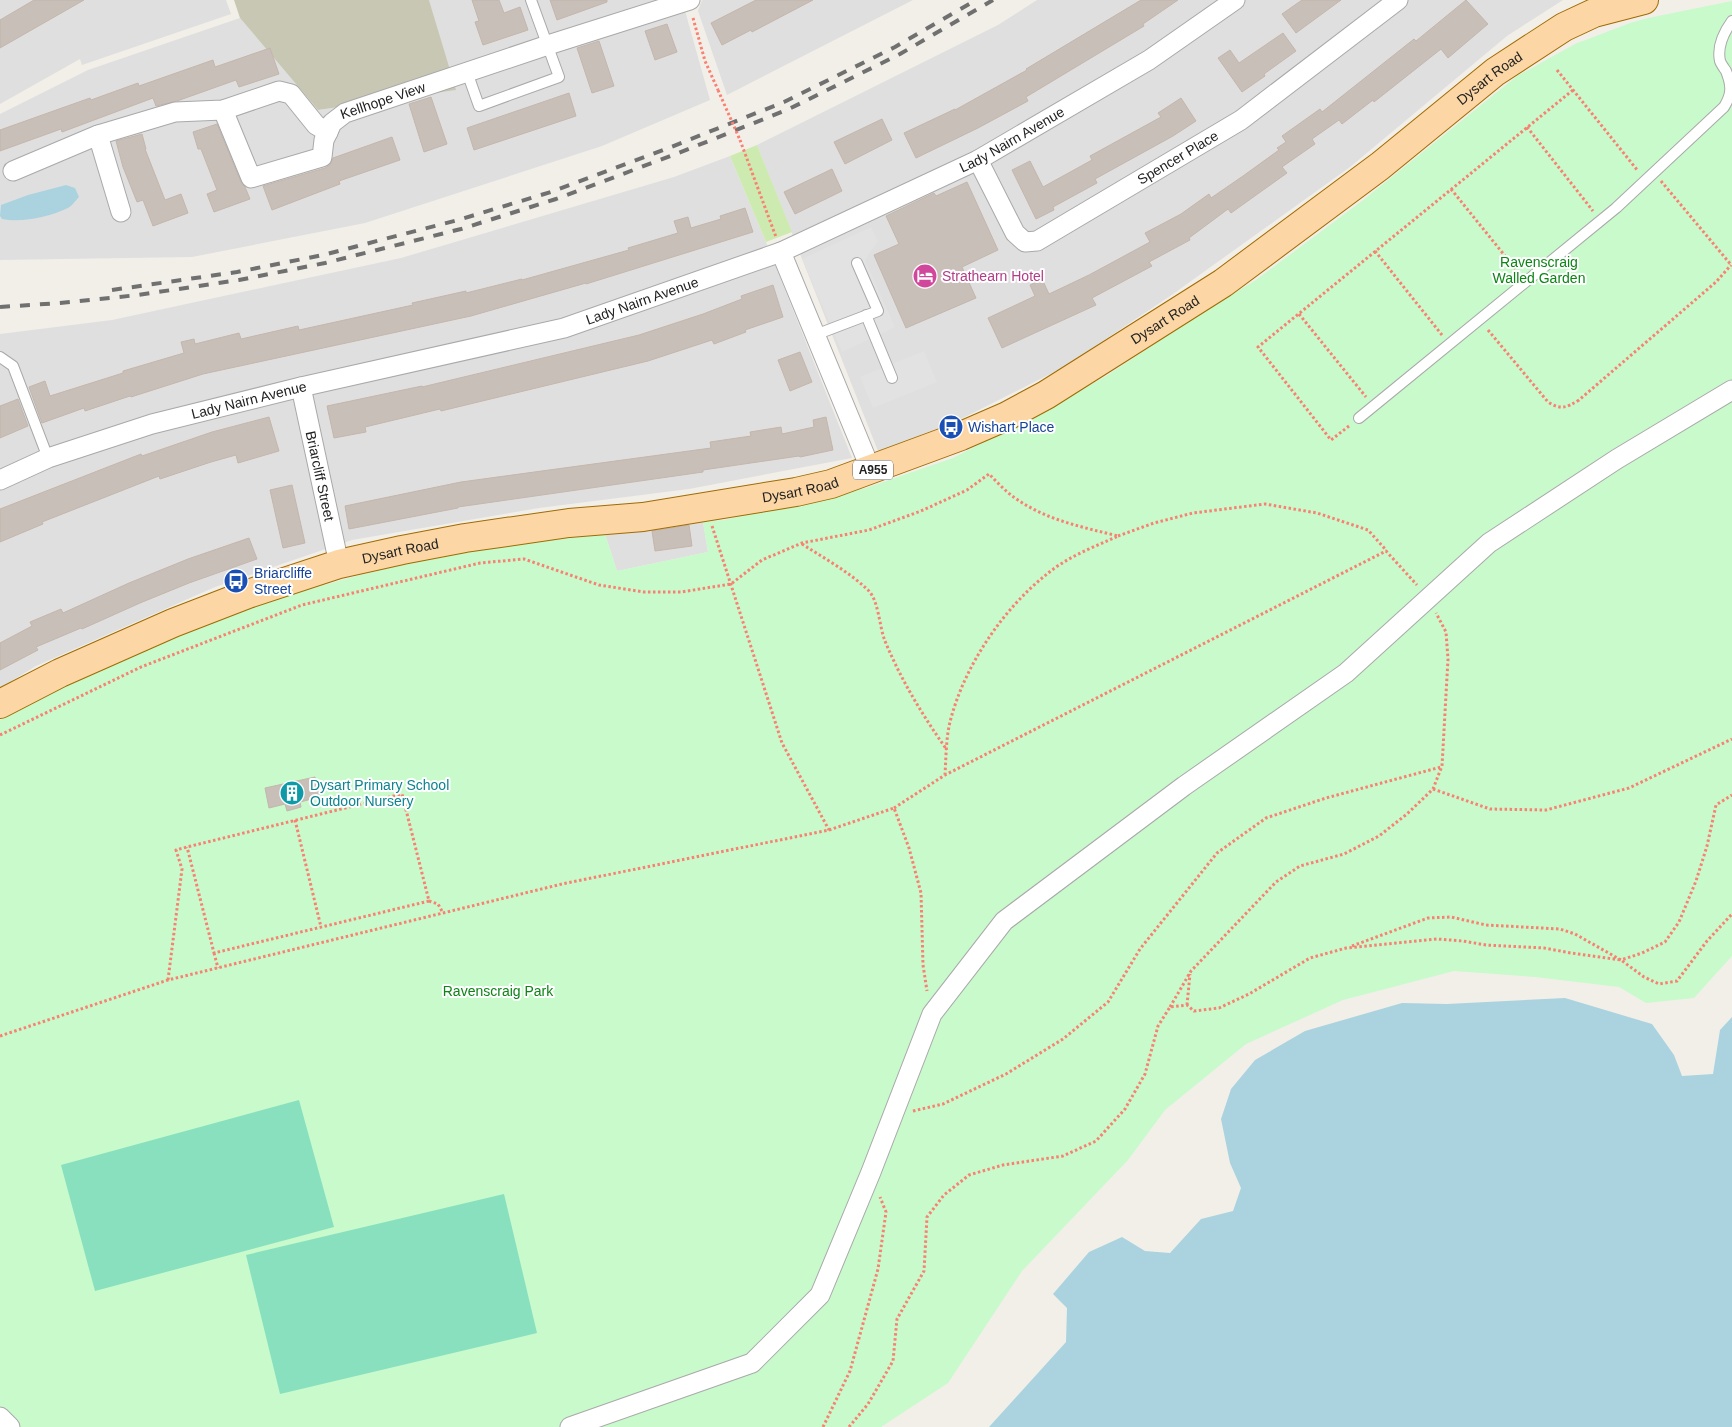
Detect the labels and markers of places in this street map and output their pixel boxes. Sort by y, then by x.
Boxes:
hotel icon: Strathearn Hotel [912,263,938,289]
place label: Strathearn Hotel [942,268,1044,284]
bus stop icon: Wishart Place [938,414,964,440]
place label: Wishart Place [968,419,1055,435]
place label: Briarcliffe Street [254,565,312,597]
bus stop icon: Briarcliffe Street [223,568,249,594]
place label: Dysart Primary School Outdoor Nursery [310,777,449,809]
building icon: Dysart Primary School Outdoor Nursery [279,780,305,806]

